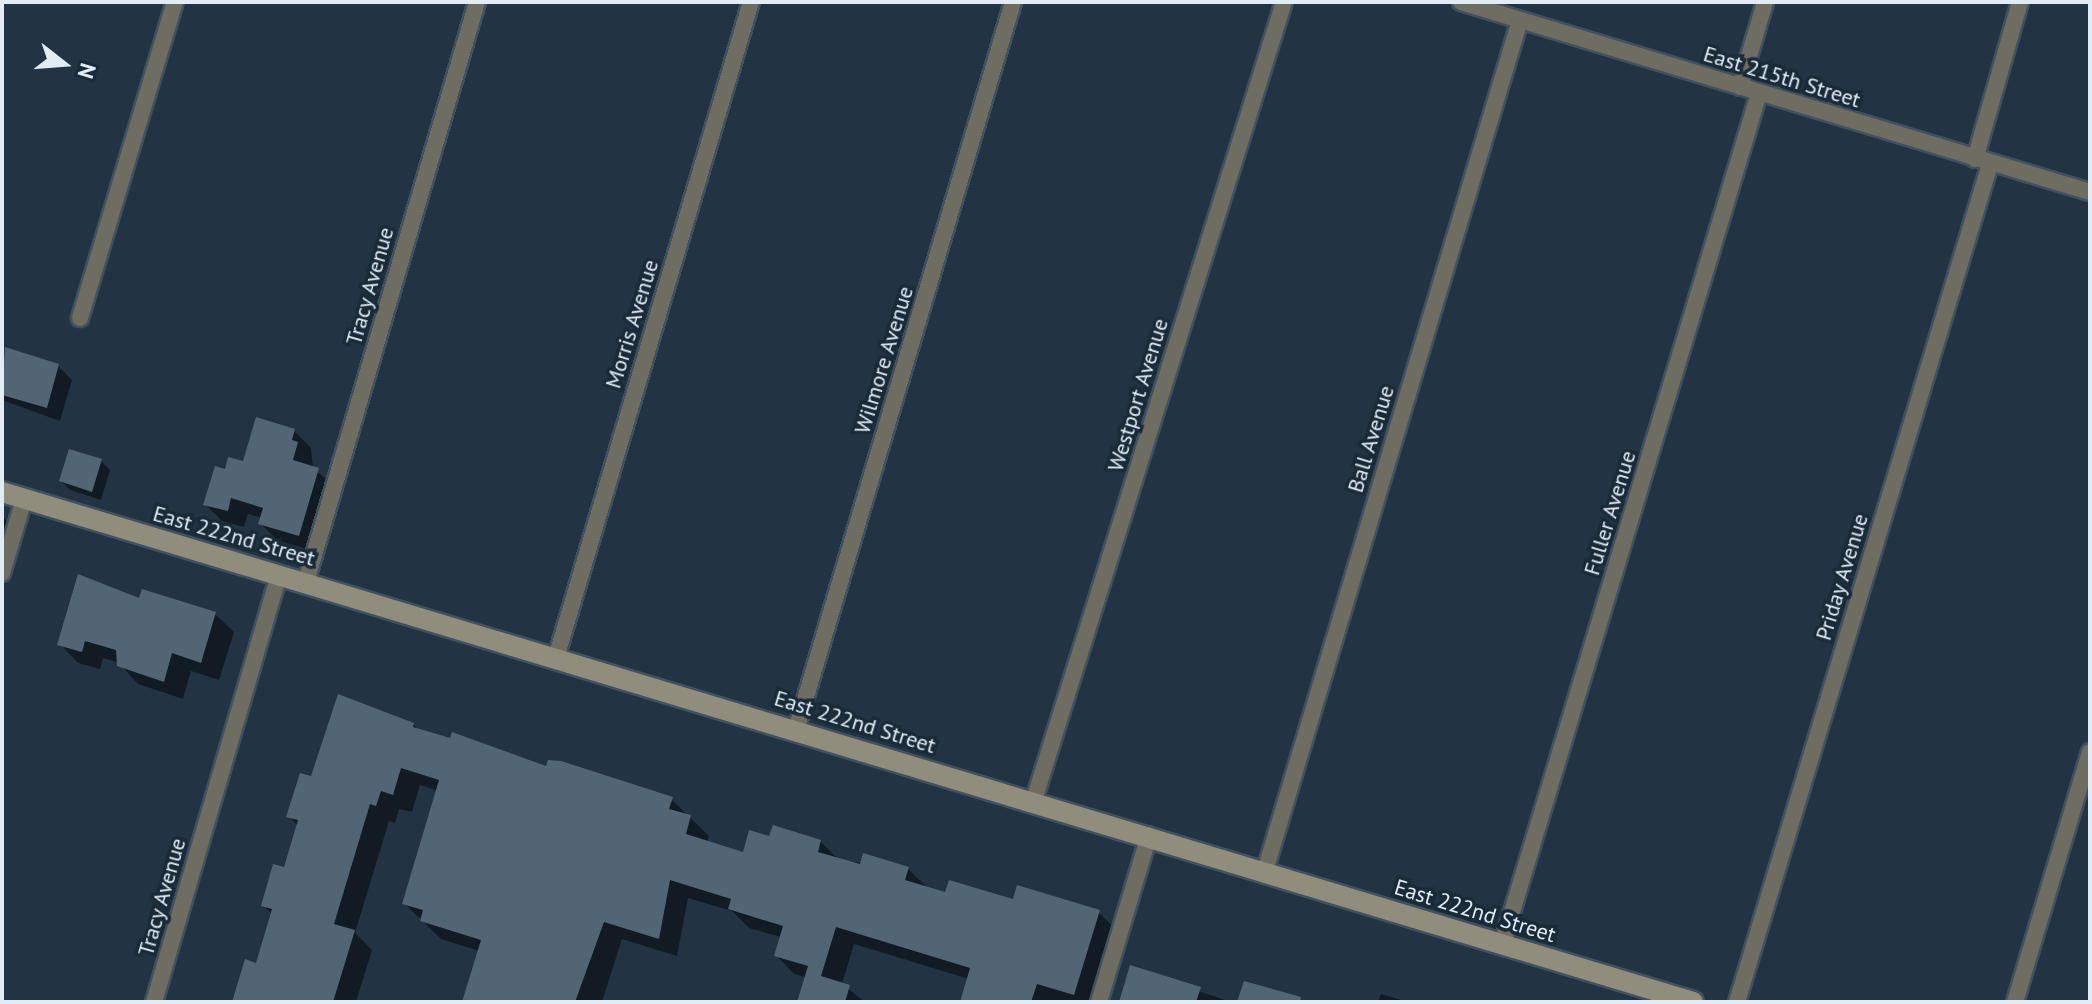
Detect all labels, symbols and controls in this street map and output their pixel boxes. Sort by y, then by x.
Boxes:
north arrow [24,24,104,104]
street label: East 215th Street [1700,41,1864,113]
text: N [71,60,102,82]
street label: Tracy Avenue [340,223,400,349]
street label: Morris Avenue [600,256,664,392]
street label: Wilmore Avenue [849,283,919,437]
street label: Westport Avenue [1102,315,1174,475]
street label: Ball Avenue [1342,382,1400,496]
street label: Fuller Avenue [1578,447,1642,579]
street label: East 222nd Street [150,500,318,572]
street label: Priday Avenue [1810,510,1874,644]
street label: East 222nd Street [771,685,939,759]
street label: Tracy Avenue [132,834,192,960]
street label: East 222nd Street [1391,874,1559,948]

